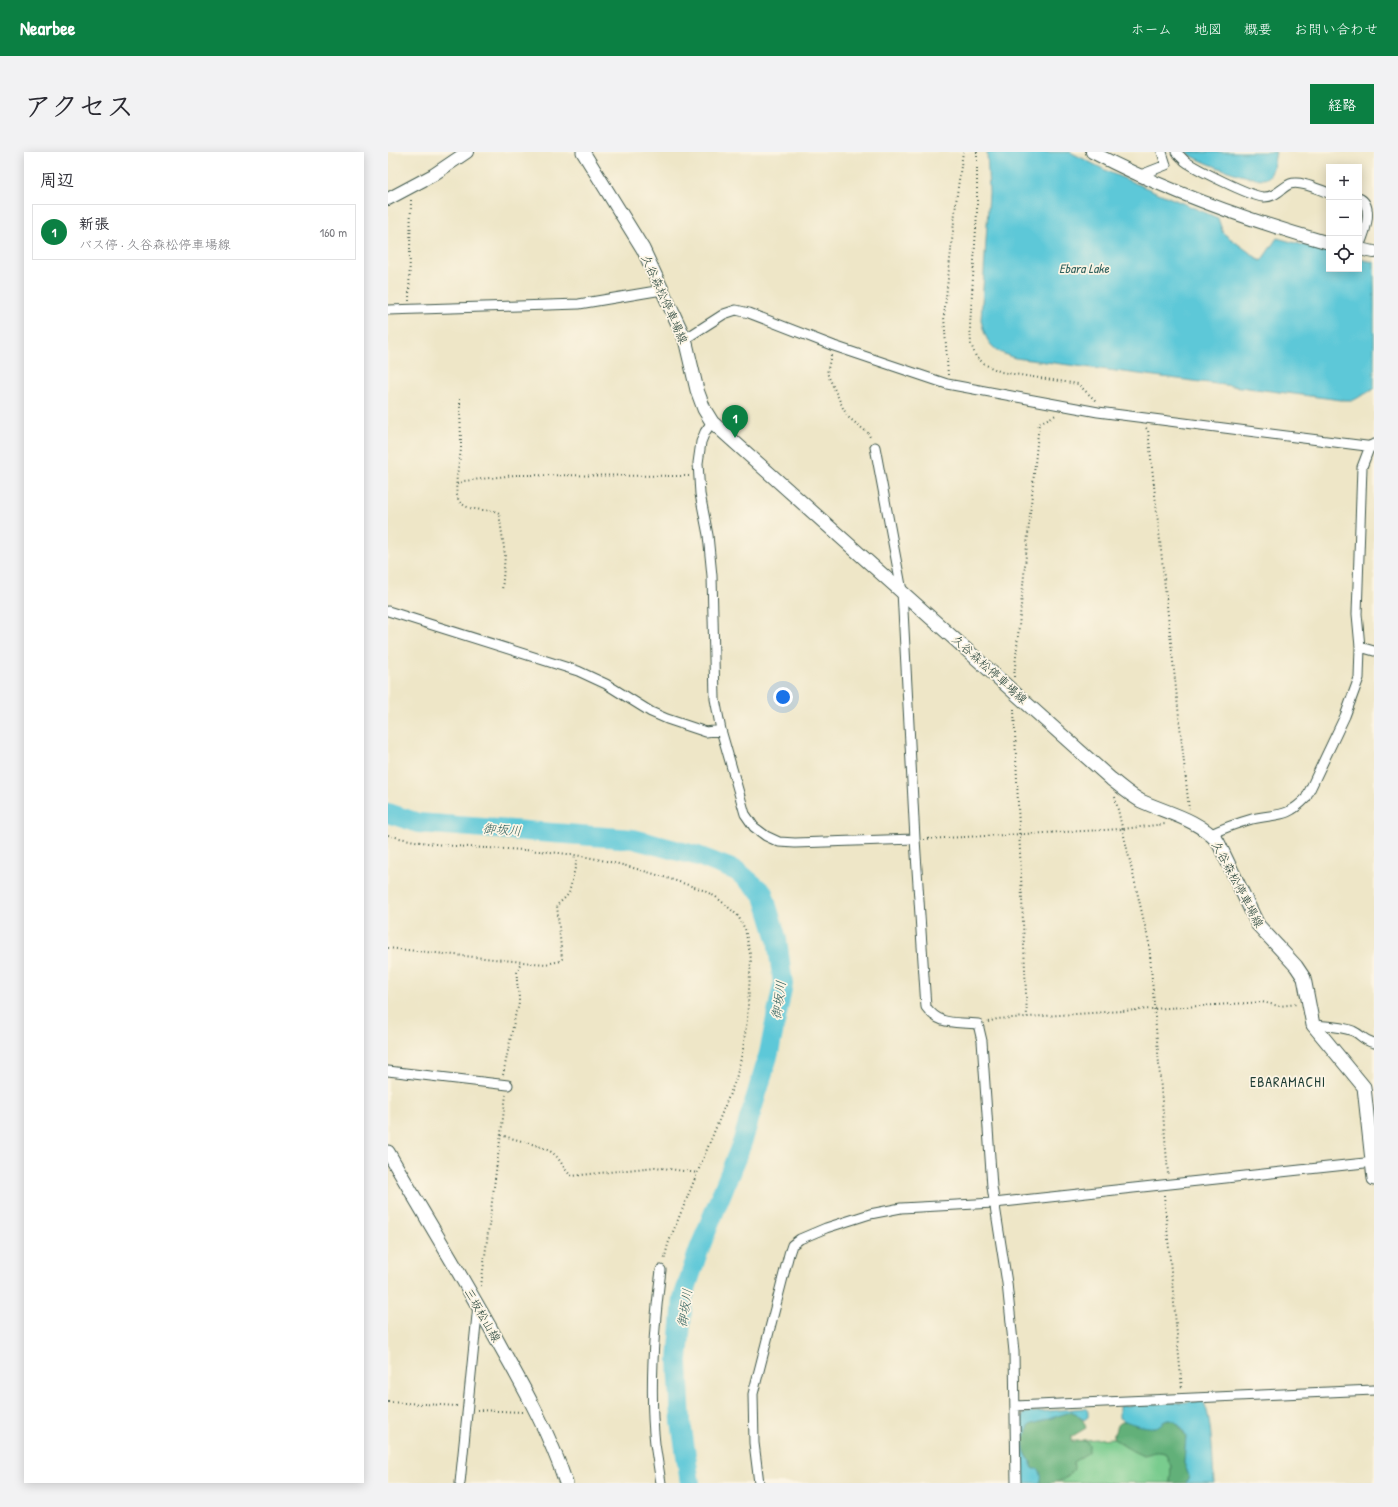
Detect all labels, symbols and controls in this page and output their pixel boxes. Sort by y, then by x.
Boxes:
text: Nearbee [20,15,75,41]
text: ホーム [1131,19,1172,38]
text: 地図 [1194,19,1222,38]
text: 概要 [1244,19,1272,38]
text: お問い合わせ [1294,19,1378,38]
button: 経路 [1310,84,1374,124]
text: アクセス [24,87,134,125]
map controls [1326,164,1362,272]
button: + [1326,164,1362,200]
text: 周辺 [40,168,74,191]
button: − [1326,200,1362,236]
text: 新張 [79,213,109,234]
text: 1 [52,223,56,241]
text: 160 m [319,223,347,241]
text: バス停 · 久谷森松停車場線 [79,235,231,253]
button: locate [1326,236,1362,272]
street label: 久谷森松停車場線 [638,252,692,346]
water label: Ebara Lake [1059,259,1110,277]
pin: 1 [722,405,748,438]
street label: 久谷森松停車場線 [949,631,1031,707]
your location [773,687,793,707]
water label: 御坂川 [482,819,522,839]
street label: 久谷森松停車場線 [1208,838,1268,930]
water label: 御坂川 [766,979,790,1021]
district label: EBARAMACHI [1250,1072,1326,1091]
street label: 三坂松山線 [461,1285,505,1345]
water label: 御坂川 [672,1287,696,1329]

